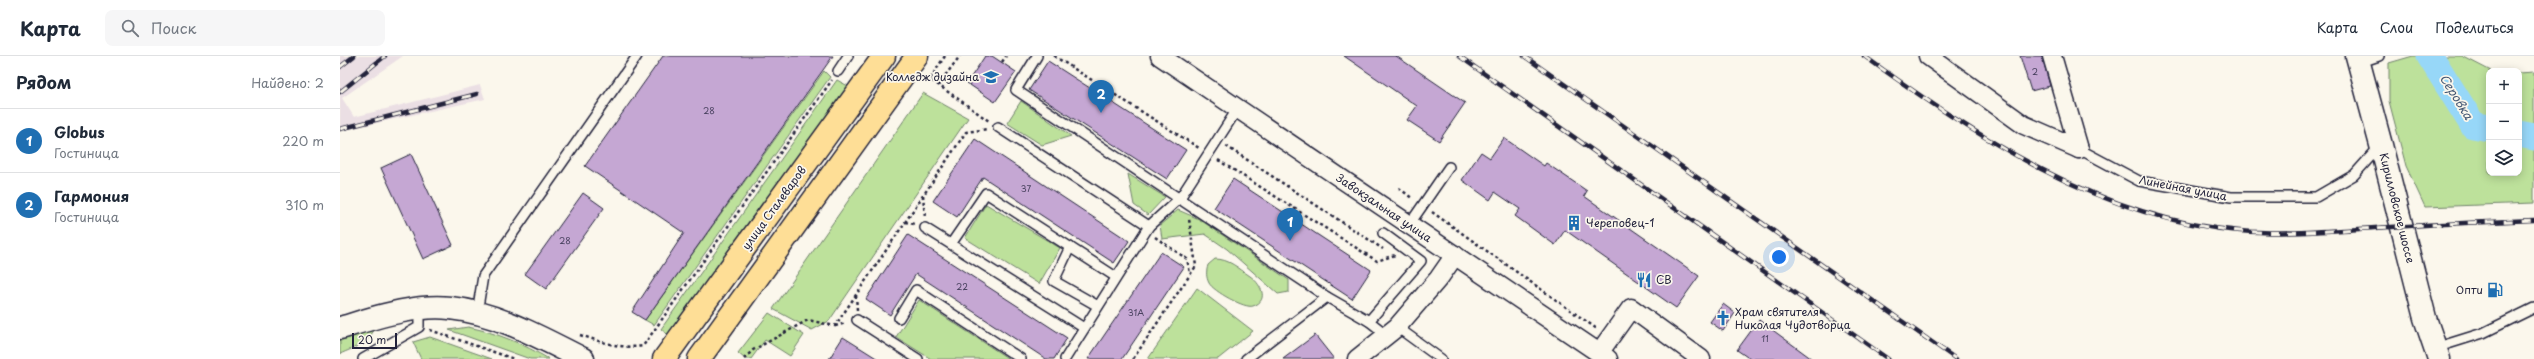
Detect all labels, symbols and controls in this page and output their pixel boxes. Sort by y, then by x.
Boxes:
search box [105,10,385,46]
text: Карта [20,14,81,42]
text: Поиск [151,16,196,39]
icon: search [119,17,141,39]
text: Карта [2317,17,2358,38]
text: Слои [2380,17,2413,38]
text: Поделиться [2435,17,2514,38]
house number: 2 [2032,64,2038,78]
place label: Колледж дизайна [886,68,979,85]
school or university icon: Колледж дизайна [982,68,1000,86]
map controls [2486,68,2522,176]
button: + [2486,68,2522,104]
text: Рядом [16,69,71,95]
water label: Серовка [2436,70,2478,123]
text: Найдено: 2 [251,73,324,92]
pin: 2 [1088,80,1114,113]
house number: 28 [703,103,715,117]
button: − [2486,104,2522,140]
text: Globus [54,120,105,143]
text: 1 [26,131,32,150]
text: 220 m [282,131,324,150]
button: layers [2486,140,2522,176]
text: Гостиница [54,143,119,162]
street label: Кирилловское шоссе [2376,151,2419,265]
street label: улица Сталеваров [737,162,810,253]
street label: Завокзальная улица [1333,169,1436,246]
street label: Линейная улица [2138,171,2229,204]
house number: 37 [1021,181,1031,195]
text: Гармония [54,184,129,207]
text: 2 [24,195,34,214]
text: 310 m [285,195,324,214]
text: Гостиница [54,207,119,226]
pin: 1 [1277,208,1303,241]
building icon: Череповец-1 [1565,214,1583,232]
place label: Череповец-1 [1586,214,1655,231]
house number: 28 [559,233,571,247]
your location [1769,247,1789,267]
restaurant icon: СВ [1635,271,1653,289]
place label: СВ [1656,271,1671,288]
house number: 22 [956,279,968,293]
place label: Опти [2456,281,2483,298]
fuel station icon: Опти [2486,281,2504,299]
place label: Храм святителя Николая Чудотворца [1735,303,1851,333]
house number: 31А [1128,305,1144,319]
church icon: Храм святителя Николая Чудотворца [1714,309,1732,327]
scale bar [352,331,397,350]
text: 20 m [358,331,386,348]
house number: 11 [1761,331,1769,345]

